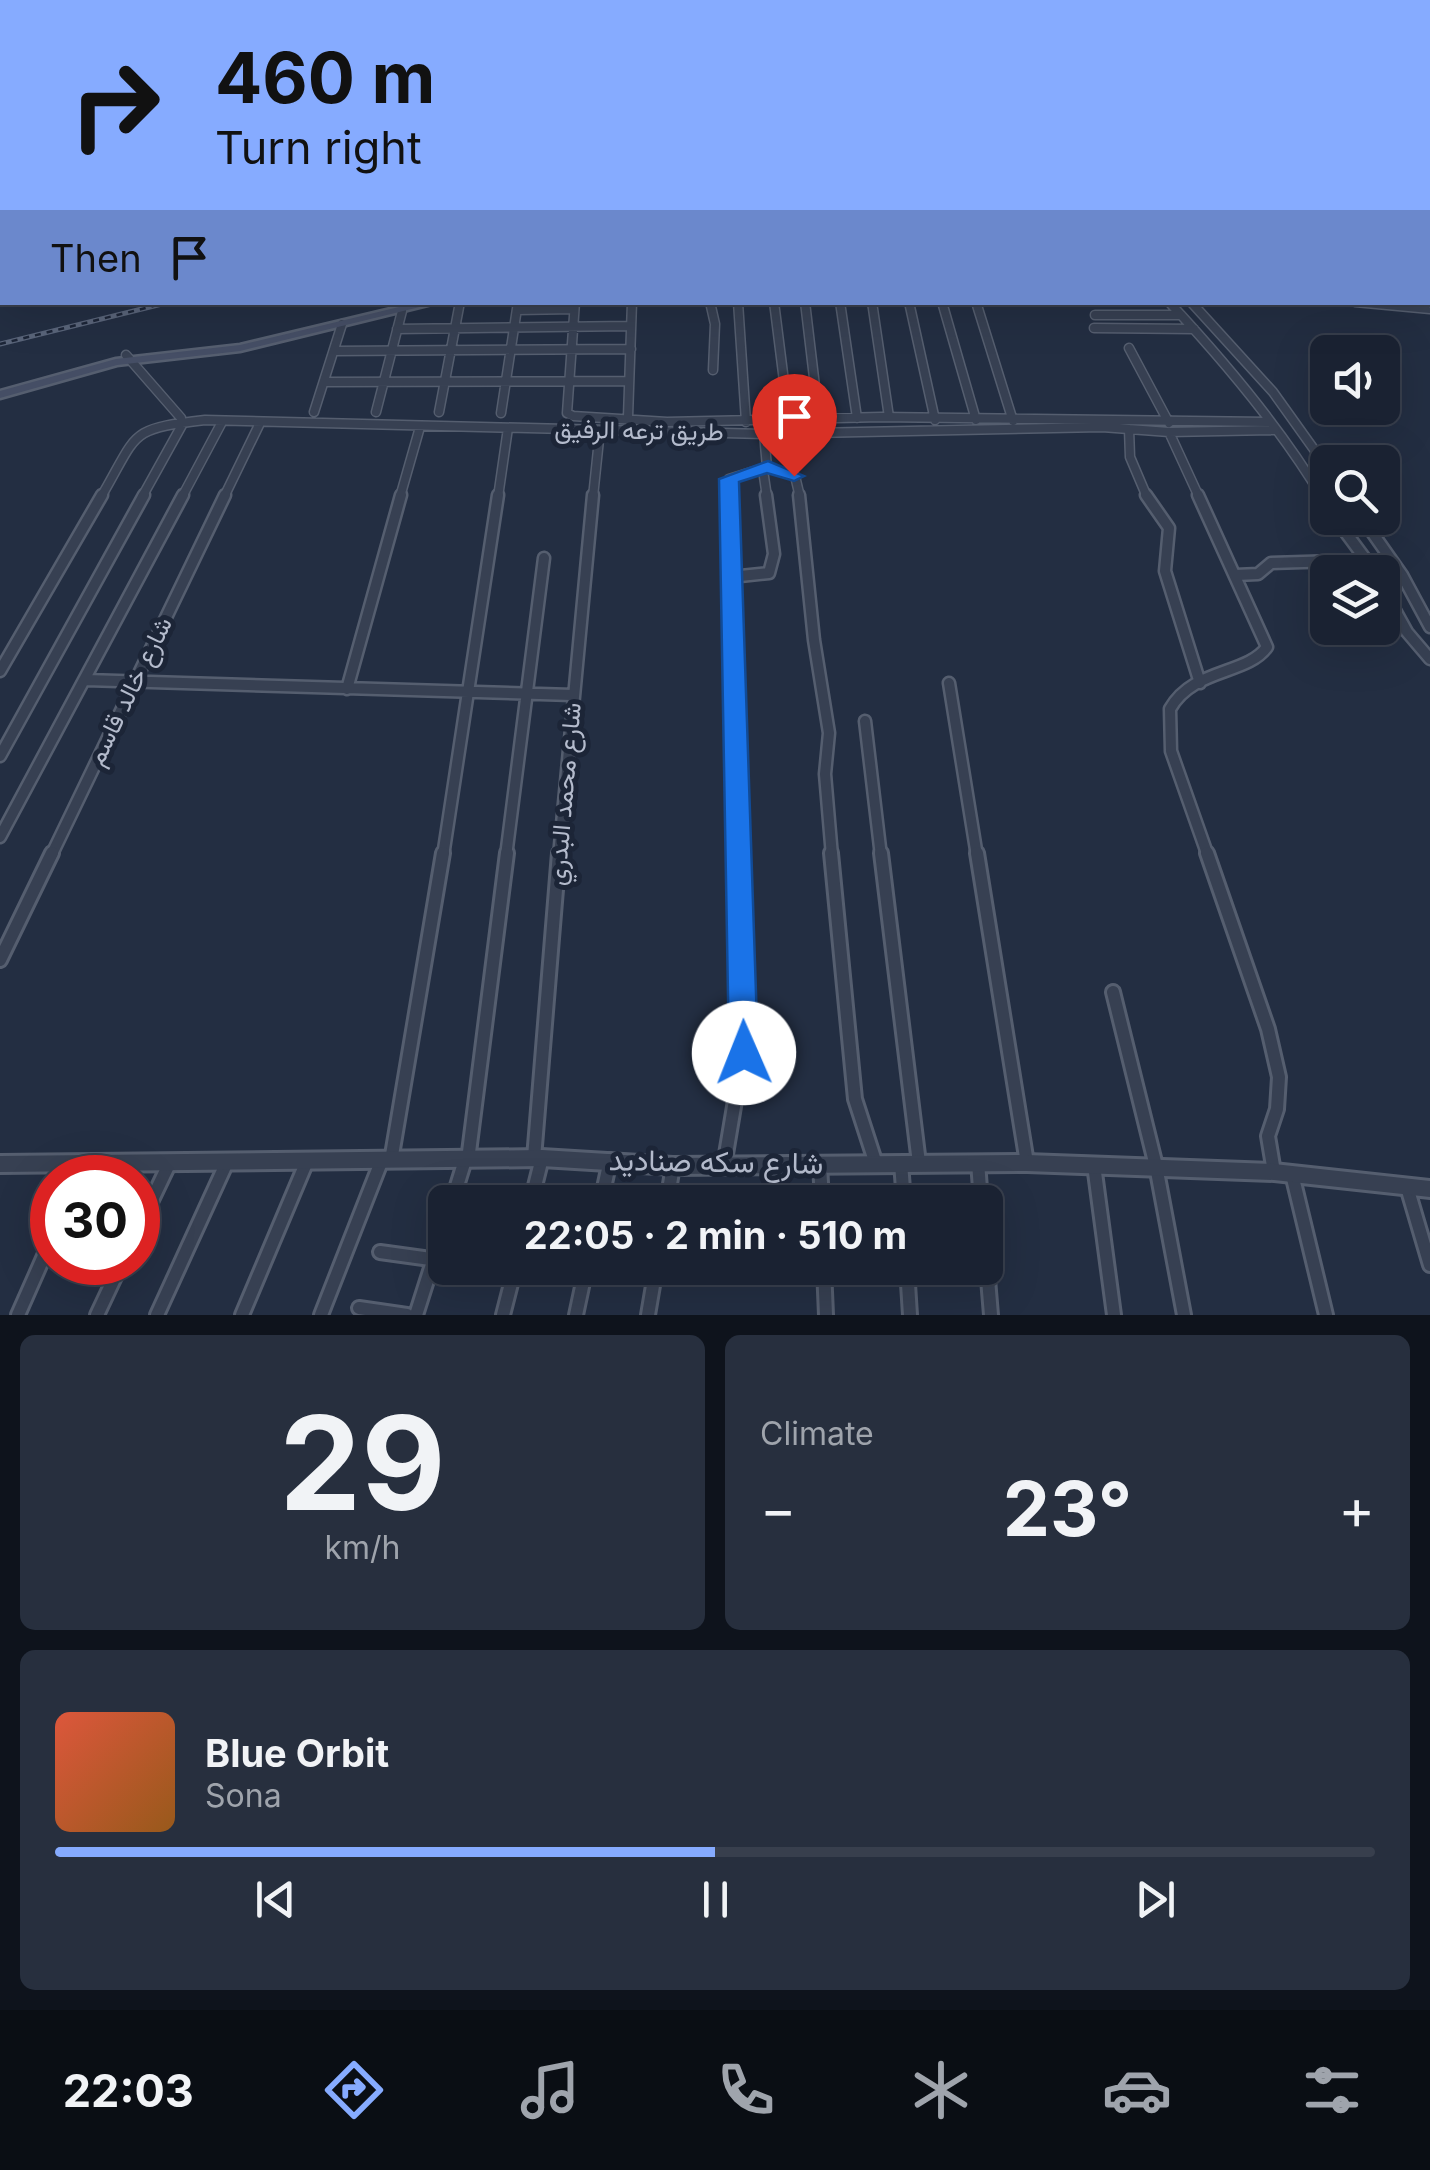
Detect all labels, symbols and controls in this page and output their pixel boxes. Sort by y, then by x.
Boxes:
text: 460 m [215,35,435,120]
icon: right [50,40,180,170]
text: Turn right [215,120,422,175]
icon: arrive [162,230,217,285]
text: Then [50,235,142,281]
map controls [1310,335,1400,645]
button: sound [1310,335,1400,425]
pin [752,374,837,477]
icon: arrive [767,389,822,444]
street label: طريق ترعه الرفيق [554,414,724,447]
button: search [1310,445,1400,535]
button: layers [1310,555,1400,645]
street label: شارع خالد قاسم [80,612,180,771]
street label: شارع محمد البدري [541,701,593,887]
position arrow [692,1001,796,1105]
street label: شارع سكه صناديد [608,1141,824,1184]
speed limit sign: 30 [30,1155,160,1285]
text: 22:05 · 2 min · 510 m [524,1212,907,1258]
text: 29 [279,1384,446,1541]
text: Climate [760,1414,874,1453]
text: 23° [1003,1463,1132,1554]
text: − [760,1476,796,1542]
text: + [1339,1476,1375,1542]
text: km/h [324,1528,401,1567]
text: Blue Orbit [205,1730,389,1776]
text: Sona [205,1776,282,1815]
icon: previous [248,1872,303,1927]
icon: pause [688,1872,743,1927]
icon: next [1128,1872,1183,1927]
icon: directions [319,2055,389,2125]
icon: music [515,2055,585,2125]
icon: phone [711,2055,781,2125]
icon: climate [906,2055,976,2125]
icon: car [1102,2055,1172,2125]
icon: filters [1297,2055,1367,2125]
text: 22:03 [63,2063,194,2118]

